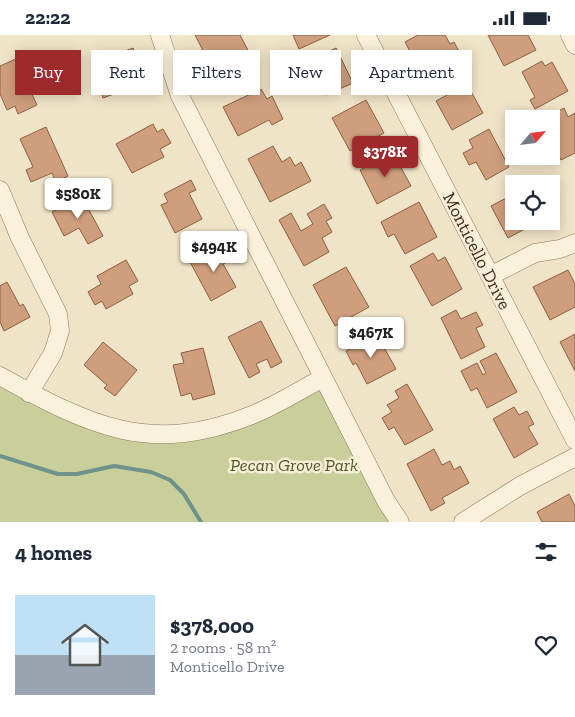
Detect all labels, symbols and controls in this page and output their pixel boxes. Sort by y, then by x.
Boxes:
text: 22:22 [25,6,71,29]
chip: Buy [15,50,81,95]
chip: Rent [91,50,163,95]
chip: Filters [173,50,260,95]
chip: New [270,50,341,95]
chip: Apartment [351,50,472,95]
north arrow [505,110,560,165]
map controls [505,110,560,230]
pin: $378K [350,135,420,178]
text: $378K [363,142,407,161]
button: locate [505,175,560,230]
pin: $580K [43,177,113,220]
text: $580K [56,184,100,203]
street label: Monticello Drive [438,189,516,313]
pin: $494K [179,231,249,273]
text: $494K [191,237,237,256]
pin: $467K [336,317,406,359]
text: $467K [349,323,393,342]
park label: Pecan Grove Park [230,454,358,476]
icon: filters [532,538,560,566]
text: 4 homes [15,540,92,565]
text: $378,000 [170,613,254,638]
icon: home [55,615,115,675]
icon: heart [532,631,560,659]
text: 2 rooms · 58 m² [170,638,276,657]
text: Monticello Drive [170,657,284,676]

